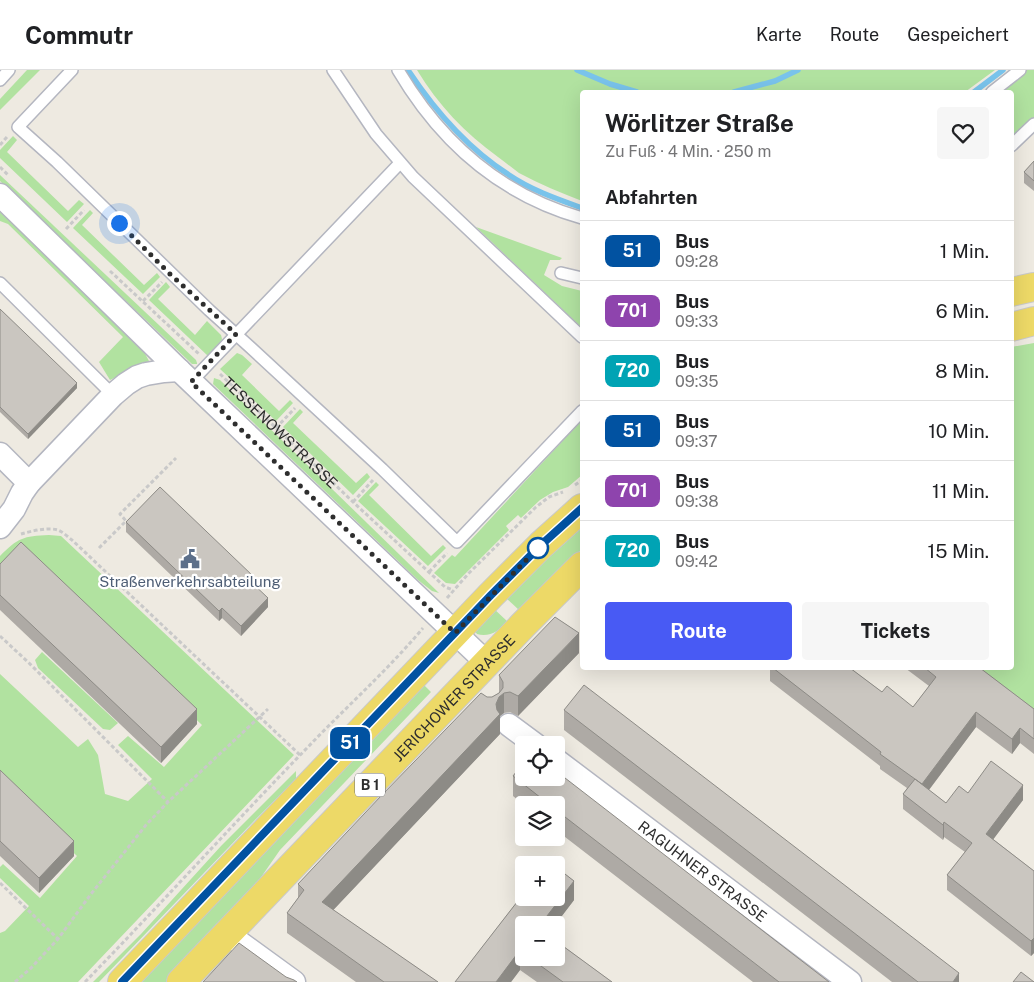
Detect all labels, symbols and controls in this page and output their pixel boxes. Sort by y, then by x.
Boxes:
text: Commutr [25,21,133,49]
text: Karte [756,24,802,45]
text: Route [830,24,879,45]
text: Gespeichert [907,24,1009,45]
button: heart [937,107,989,159]
text: Wörlitzer Straße [605,109,794,137]
text: Zu Fuß · 4 Min. · 250 m [605,142,771,161]
text: Abfahrten [605,186,697,208]
your location [107,211,132,236]
text: Bus [675,230,709,252]
text: 51 [623,240,642,261]
text: 1 Min. [940,240,989,262]
text: 09:28 [675,252,719,271]
text: Bus [675,290,709,312]
text: 701 [617,300,648,321]
text: 6 Min. [936,300,989,322]
text: 09:33 [675,312,718,331]
text: Bus [675,350,709,372]
text: 720 [615,360,650,381]
text: 8 Min. [935,360,989,382]
text: 09:35 [675,372,719,391]
street label: TESSENOWSTRASSE [220,373,341,491]
text: Bus [675,410,709,432]
text: 51 [623,420,642,441]
text: 10 Min. [928,420,989,442]
text: 09:37 [675,432,718,451]
text: Bus [675,470,709,492]
text: 701 [617,480,648,501]
text: 11 Min. [932,480,989,502]
text: 09:38 [675,492,719,511]
text: Bus [675,530,709,552]
unlabelled marker [527,537,549,559]
text: 720 [615,540,650,561]
text: 15 Min. [928,540,989,562]
public building icon: Straßenverkehrsabteilung [179,548,201,570]
text: 09:42 [675,552,718,571]
place label: Straßenverkehrsabteilung [99,573,281,590]
button: Route [605,602,792,660]
button: Tickets [802,602,989,660]
street label: JERICHOWER STRASSE [389,631,518,764]
line badge: 51 [328,727,372,759]
text: 51 [340,732,360,753]
map controls [515,736,565,966]
button: locate [515,736,565,786]
road number: B 1 [355,774,385,796]
button: layers [515,796,565,846]
street label: RAGUHNER STRASSE [635,817,770,925]
button: + [515,856,565,906]
button: − [515,916,565,966]

